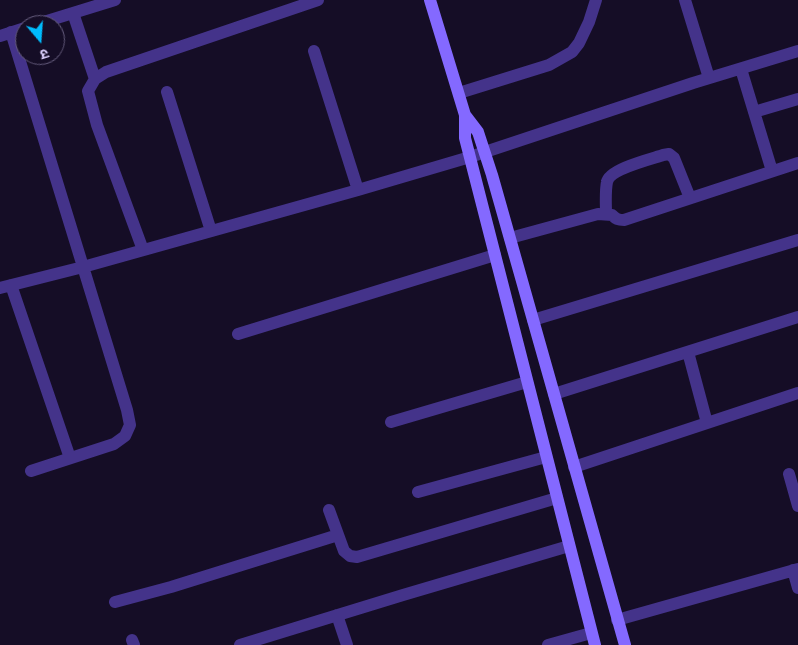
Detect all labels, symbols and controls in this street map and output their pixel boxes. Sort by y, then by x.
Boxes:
north arrow [15,15,65,65]
text: उ [38,44,51,63]

